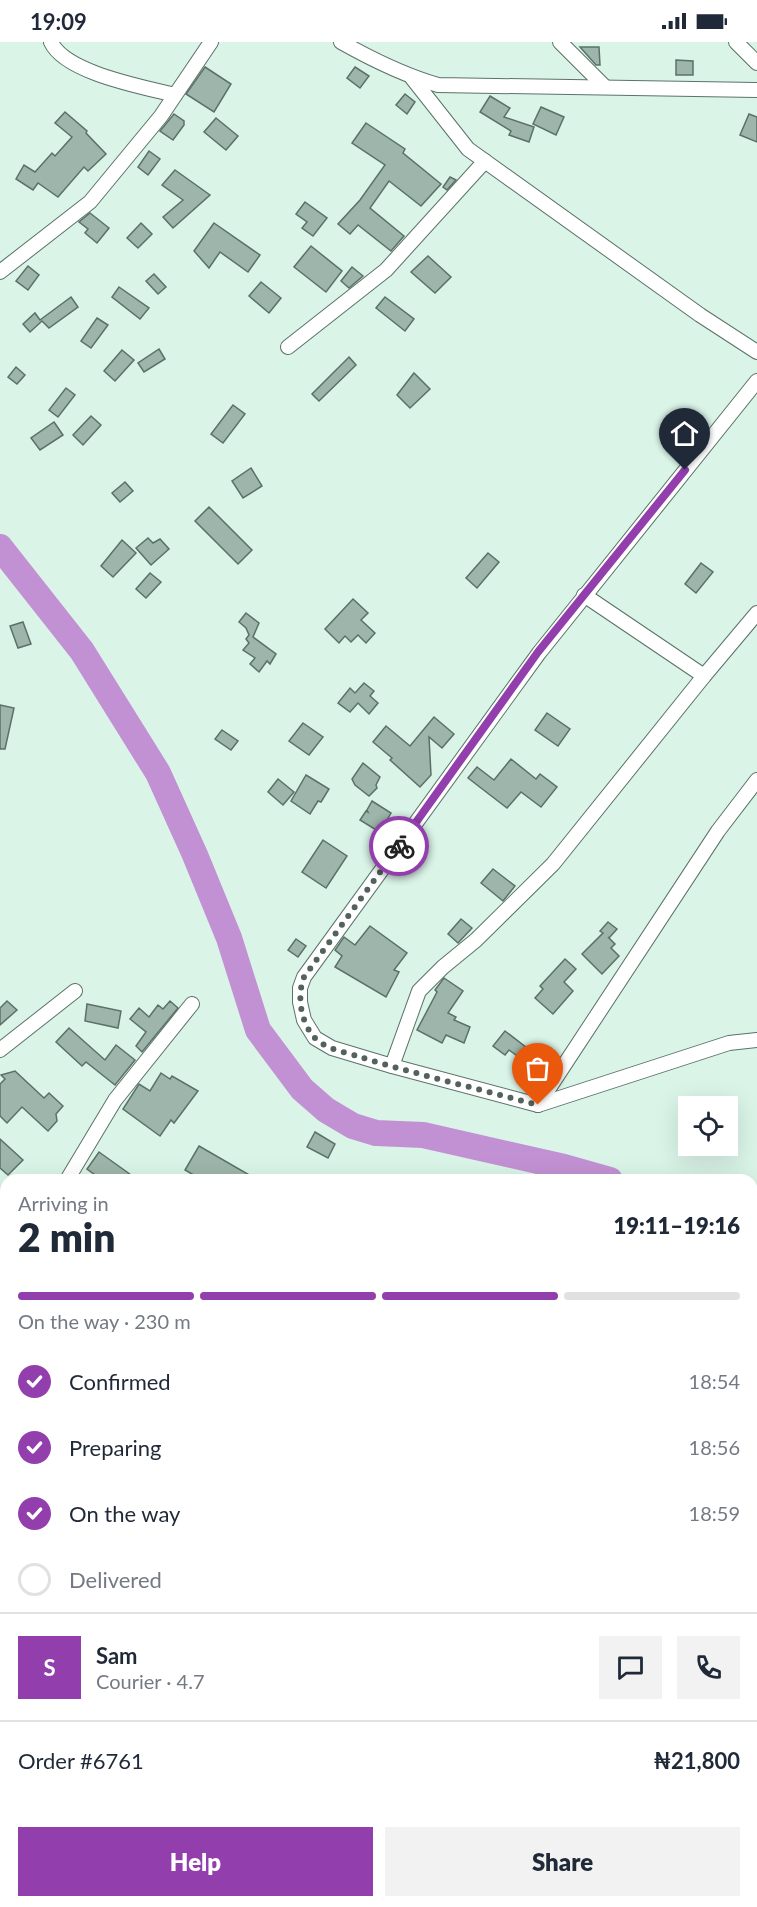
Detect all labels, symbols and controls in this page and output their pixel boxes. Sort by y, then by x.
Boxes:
text: 19:09 [30,8,87,35]
pin [659,408,710,470]
icon: home [668,417,701,450]
courier [369,816,429,876]
icon: bike [383,830,416,863]
pin [512,1043,563,1105]
icon: bag [521,1052,554,1085]
map controls [678,1096,738,1156]
button: locate [678,1096,738,1156]
text: Arriving in [18,1191,109,1215]
text: 19:11–19:16 [614,1212,740,1239]
text: 2 min [18,1214,115,1260]
text: On the way · 230 m [18,1309,191,1333]
icon: check [18,1365,51,1398]
text: Confirmed [69,1368,171,1395]
text: 18:54 [689,1369,740,1393]
icon: check [18,1431,51,1464]
text: Preparing [69,1434,161,1461]
text: 18:56 [689,1435,740,1459]
icon: check [18,1497,51,1530]
text: On the way [69,1500,180,1527]
text: 18:59 [689,1501,740,1525]
text: Delivered [69,1566,162,1593]
button: chat [599,1636,662,1699]
button: phone [677,1636,740,1699]
text: Sam [96,1642,138,1669]
text: S [43,1654,56,1681]
text: Courier · 4.7 [96,1669,205,1693]
text: Order #6761 [18,1747,144,1774]
text: ₦21,800 [653,1747,740,1774]
button: Help [18,1827,373,1896]
button: Share [385,1827,740,1896]

